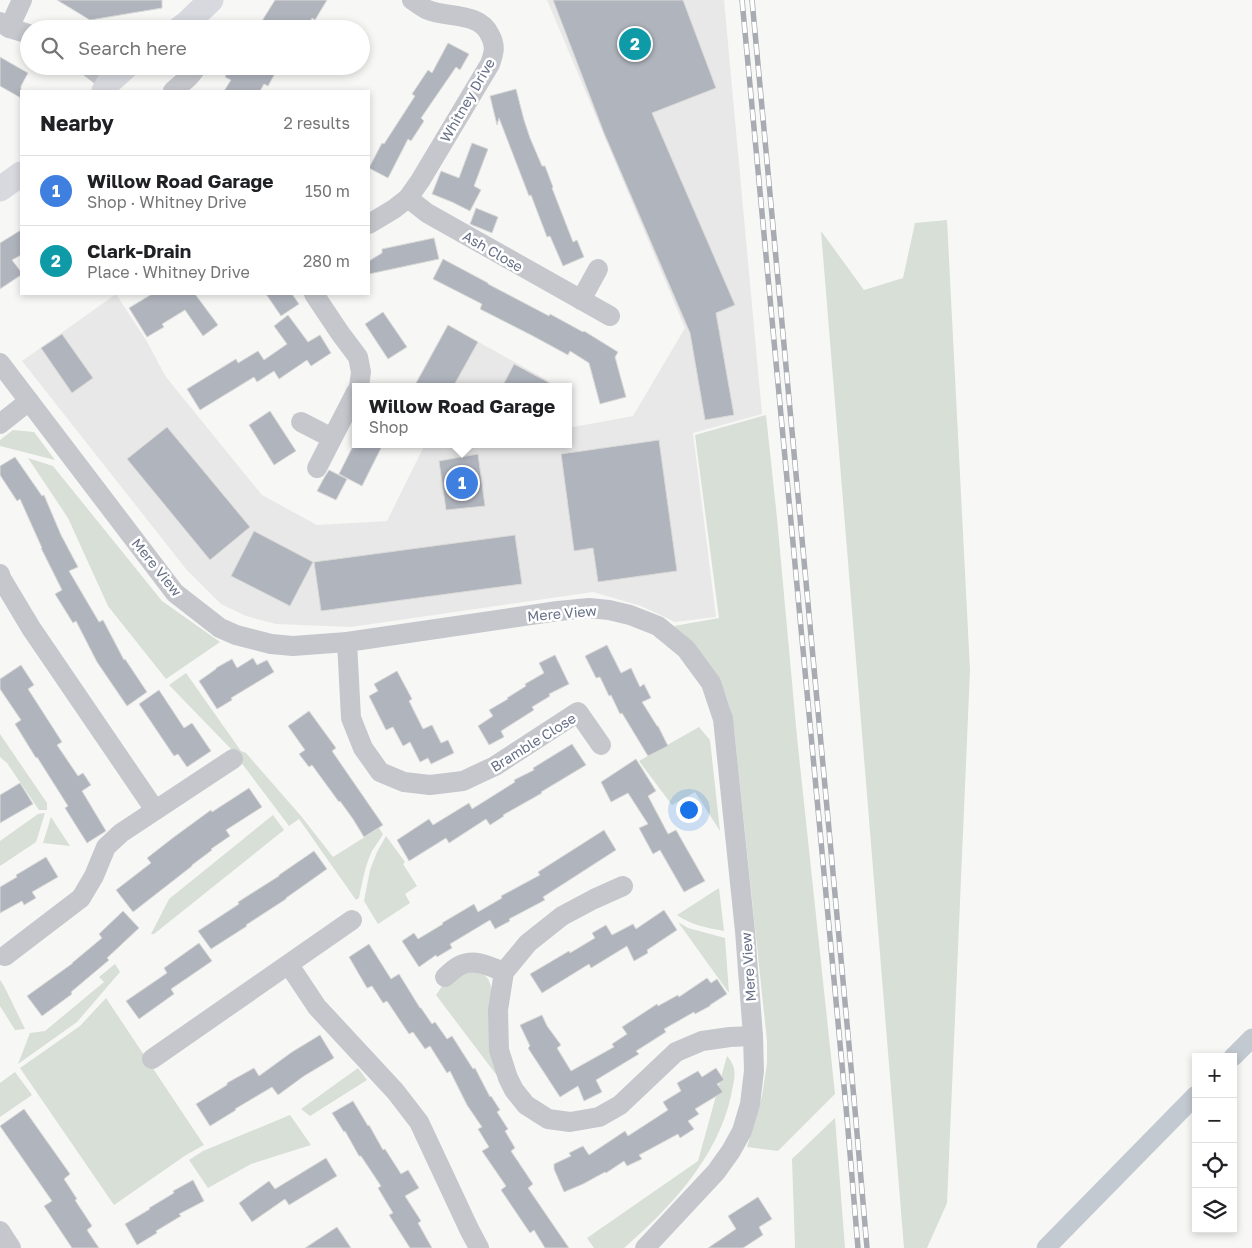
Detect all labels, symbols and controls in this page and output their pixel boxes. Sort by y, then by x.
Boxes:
search box [20,20,370,75]
pin: 2 [619,25,651,63]
icon: search [38,34,66,62]
text: Search here [78,36,187,59]
street label: Whitney Drive [436,55,498,145]
text: Nearby [40,110,114,136]
text: 2 results [284,113,350,133]
text: Willow Road Garage [87,169,273,192]
text: 1 [52,181,60,201]
text: 150 m [305,181,350,201]
text: Shop · Whitney Drive [87,192,247,212]
street label: Ash Close [460,227,526,275]
text: Clark-Drain [87,239,191,262]
text: 2 [51,251,61,271]
text: 280 m [303,251,350,271]
text: Place · Whitney Drive [87,262,250,282]
popup [352,383,572,448]
text: Willow Road Garage [369,394,555,417]
text: Shop [369,417,408,437]
pin: 1 [446,464,478,502]
street label: Mere View [129,535,185,599]
street label: Mere View [527,602,597,624]
street label: Bramble Close [487,709,579,775]
your location [676,797,702,823]
street label: Mere View [737,932,759,1002]
map controls [1192,1053,1237,1233]
button: + [1192,1053,1237,1098]
button: − [1192,1098,1237,1143]
button: locate [1192,1143,1237,1188]
button: layers [1192,1188,1237,1233]

